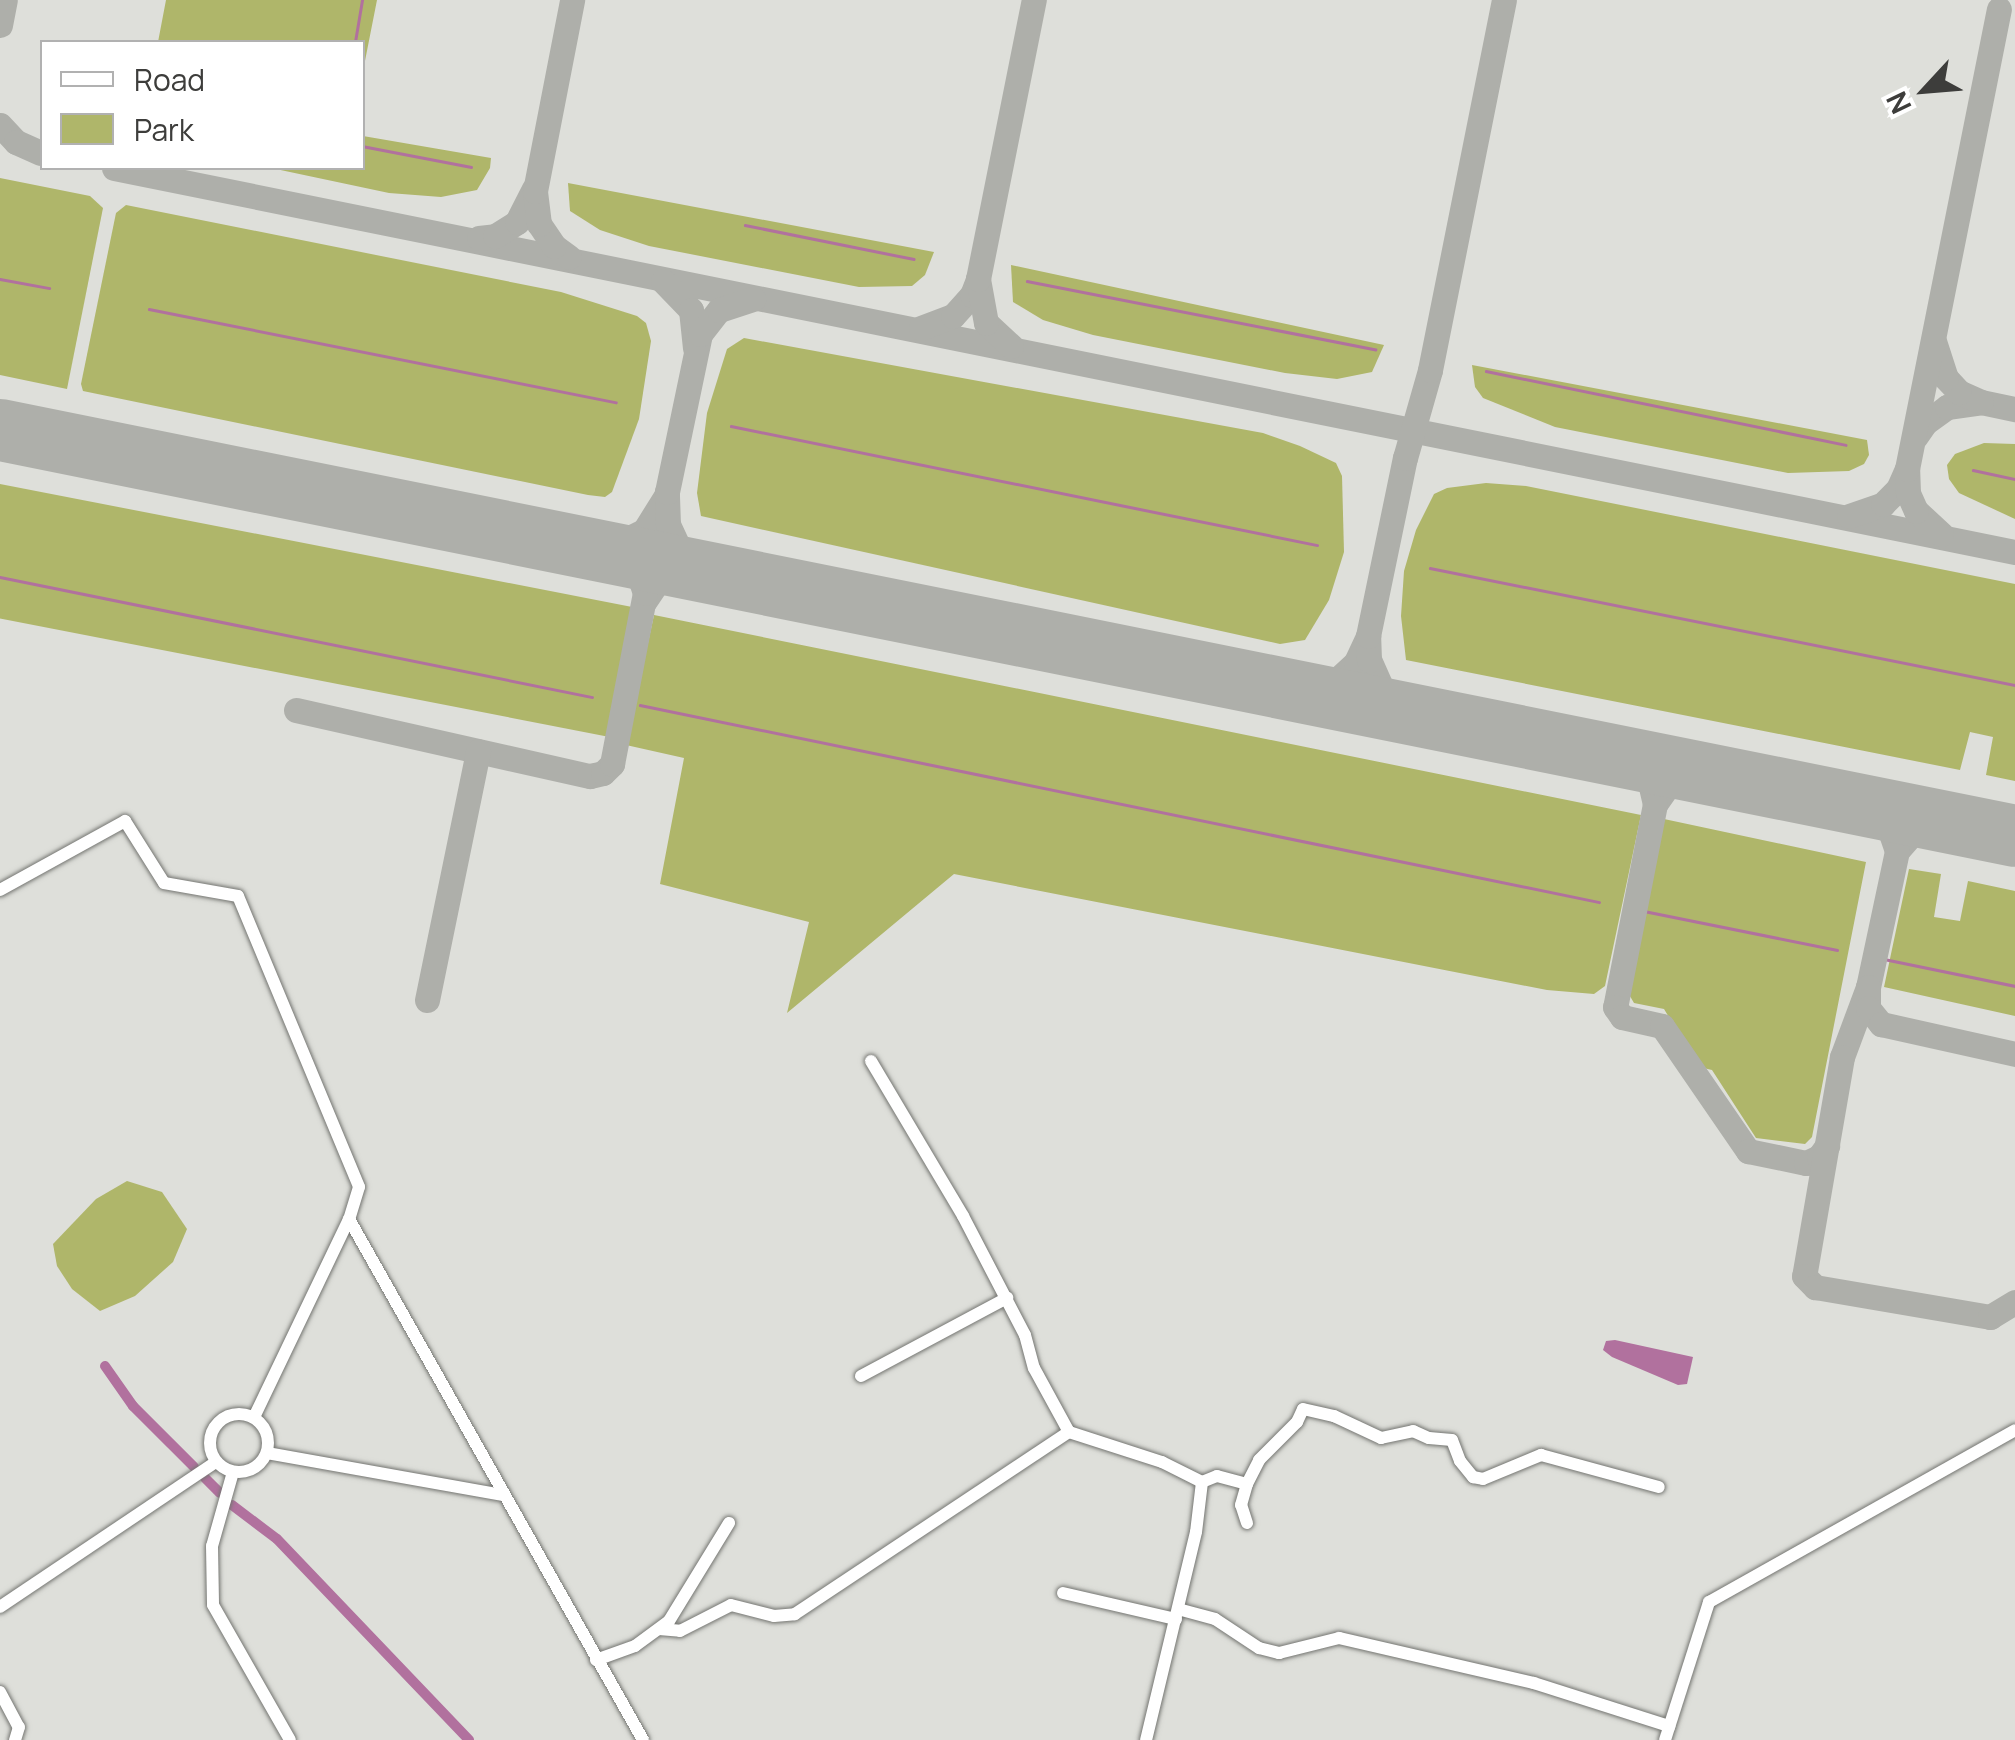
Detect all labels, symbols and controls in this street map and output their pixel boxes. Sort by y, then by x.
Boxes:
legend [40,40,365,170]
north arrow [1875,40,1975,140]
text: Road [134,59,205,100]
text: N [1877,86,1920,121]
text: Park [134,109,194,150]

